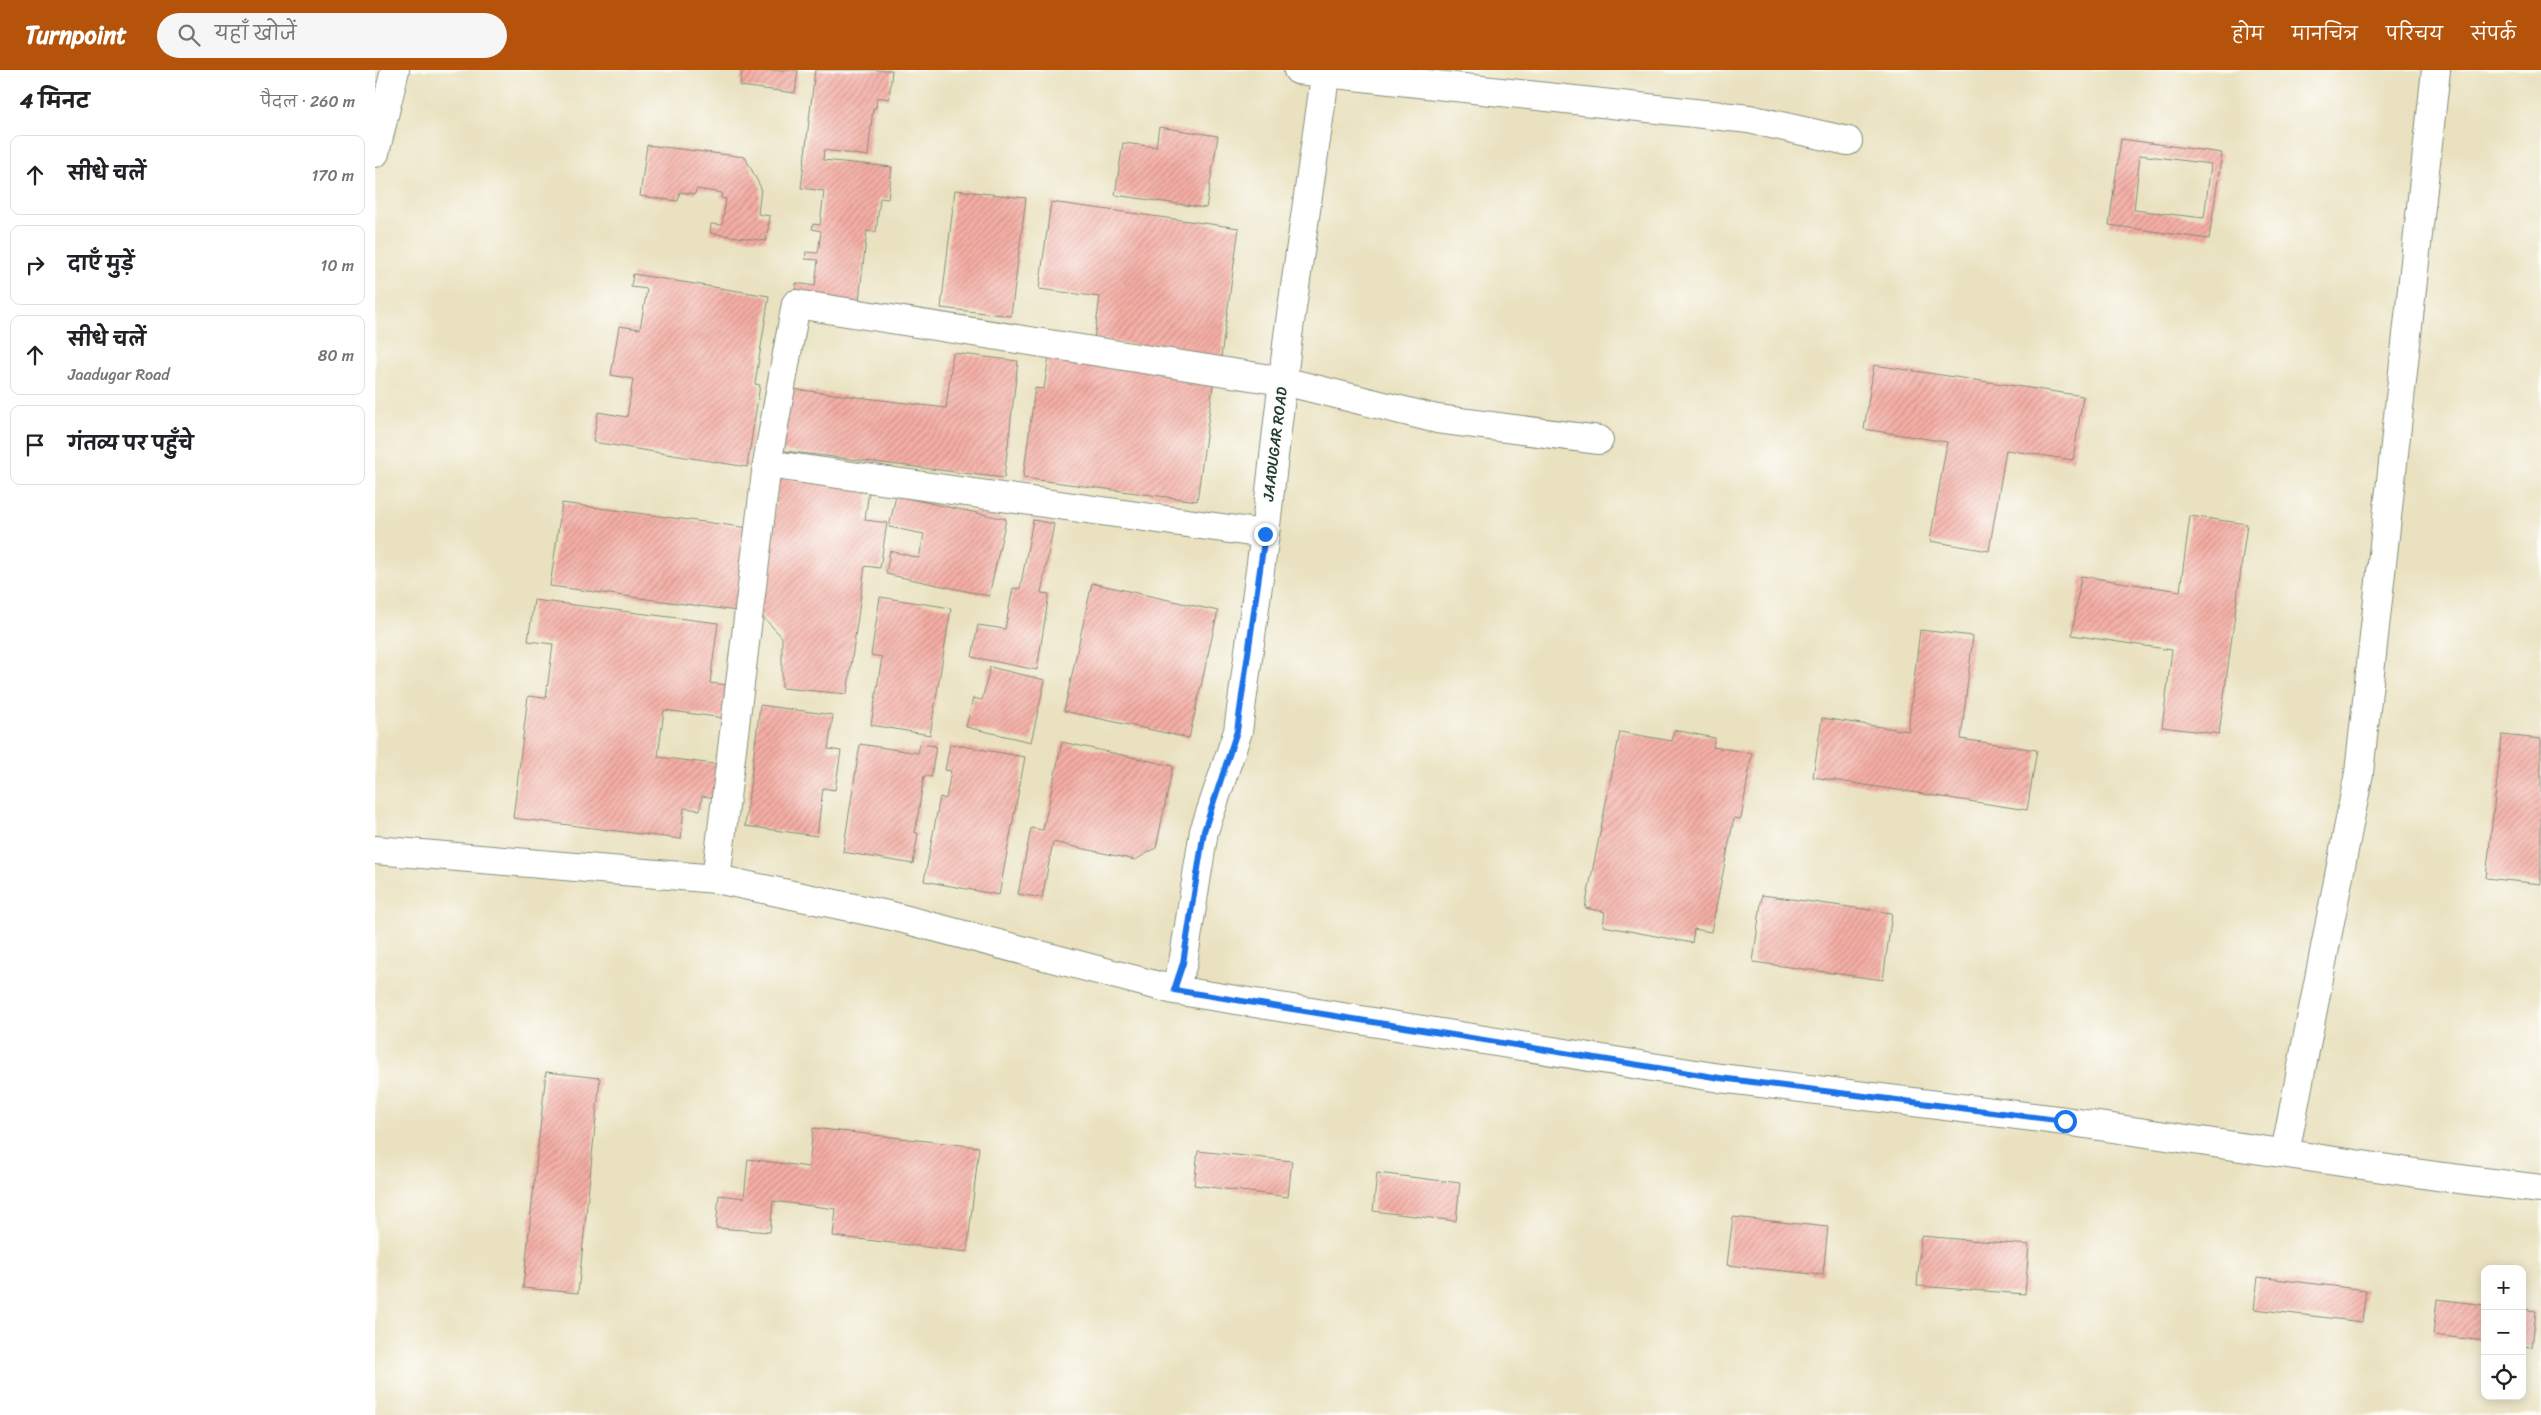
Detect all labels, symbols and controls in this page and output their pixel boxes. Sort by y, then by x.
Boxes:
search box [157,13,507,58]
text: Turnpoint [25,14,127,56]
text: यहाँ खोजें [215,17,297,50]
text: होम [2232,18,2264,50]
text: मानचित्र [2292,18,2358,50]
text: परिचय [2386,18,2443,50]
text: संपर्क [2471,18,2516,50]
icon: search [175,21,203,49]
text: 4 मिनट [20,82,90,120]
text: पैदल · 260 m [261,87,355,116]
text: सीधे चलें [68,157,146,190]
icon: ahead [21,161,49,189]
text: 170 m [311,161,354,190]
text: दाएँ मुड़ें [68,247,134,280]
icon: right [21,251,49,279]
text: 10 m [321,251,354,280]
text: सीधे चलें [68,323,146,356]
icon: ahead [21,341,49,369]
text: 80 m [318,341,354,370]
text: Jaadugar Road [68,360,170,389]
street label: JAADUGAR ROAD [1255,385,1295,504]
text: गंतव्य पर पहुँचे [68,427,193,460]
icon: arrive [21,431,49,459]
route end [1254,523,1277,546]
route start [2054,1110,2077,1133]
map controls [2481,1265,2526,1400]
button: + [2481,1265,2526,1310]
button: − [2481,1310,2526,1355]
button: locate [2481,1355,2526,1400]

